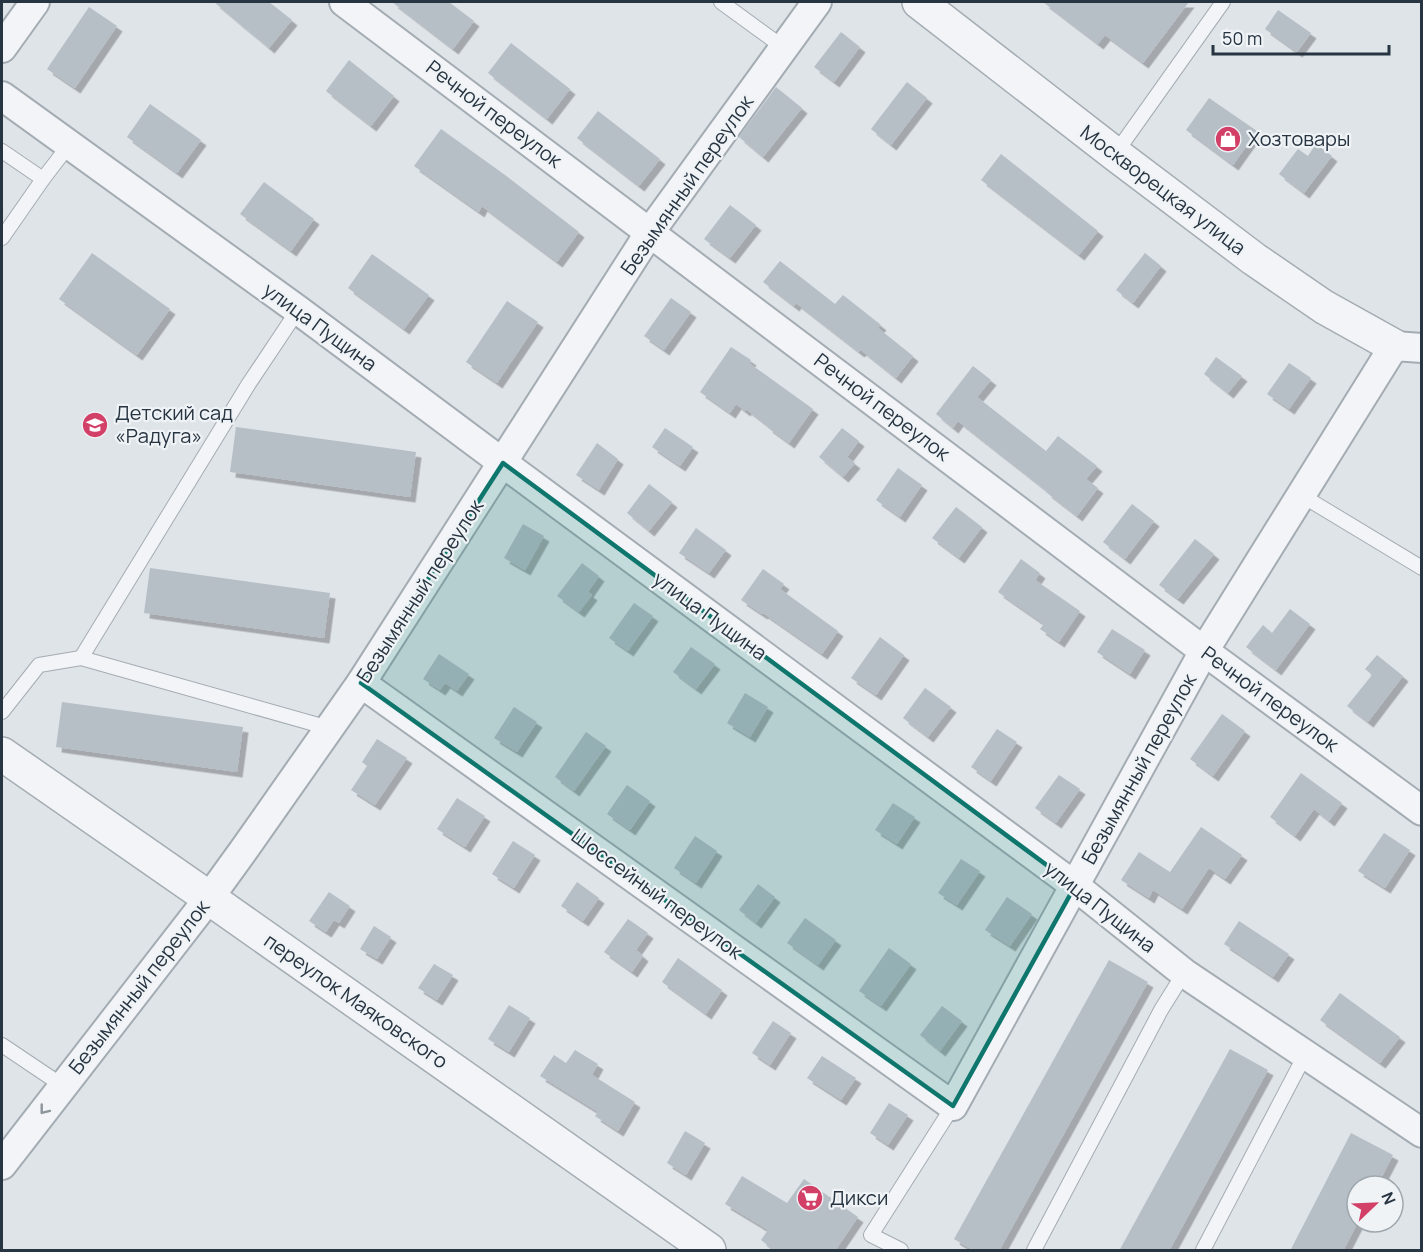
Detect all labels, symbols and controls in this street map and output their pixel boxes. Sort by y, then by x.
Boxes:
scale bar [1213,18,1388,56]
text: 50 m [1222,26,1262,50]
street label: Речной переулок [421,54,569,174]
street label: Безымянный переулок [614,88,760,280]
street label: Москворецкая улица [1075,118,1252,261]
shop icon: Хозтовары [1213,124,1243,154]
place label: Хозтовары [1248,125,1350,152]
street label: улица Пущина [258,276,383,377]
street label: Речной переулок [809,347,957,467]
place label: Детский сад «Радуга» [115,399,233,449]
school or university icon: Детский сад «Радуга» [80,410,110,440]
street label: Безымянный переулок [350,493,490,688]
street label: улица Пущина [648,565,773,666]
street label: Речной переулок [1196,640,1345,758]
street label: Безымянный переулок [1075,668,1203,869]
street label: Шоссейный переулок [566,822,749,965]
street label: улица Пущина [1039,855,1162,959]
street label: Безымянный переулок [62,893,216,1079]
street label: переулок Маяковского [259,927,454,1074]
one-way arrow [41,1103,52,1114]
north arrow [1345,1174,1405,1234]
supermarket icon: Дикси [795,1183,825,1213]
place label: Дикси [830,1184,888,1211]
text: N [1376,1189,1401,1208]

